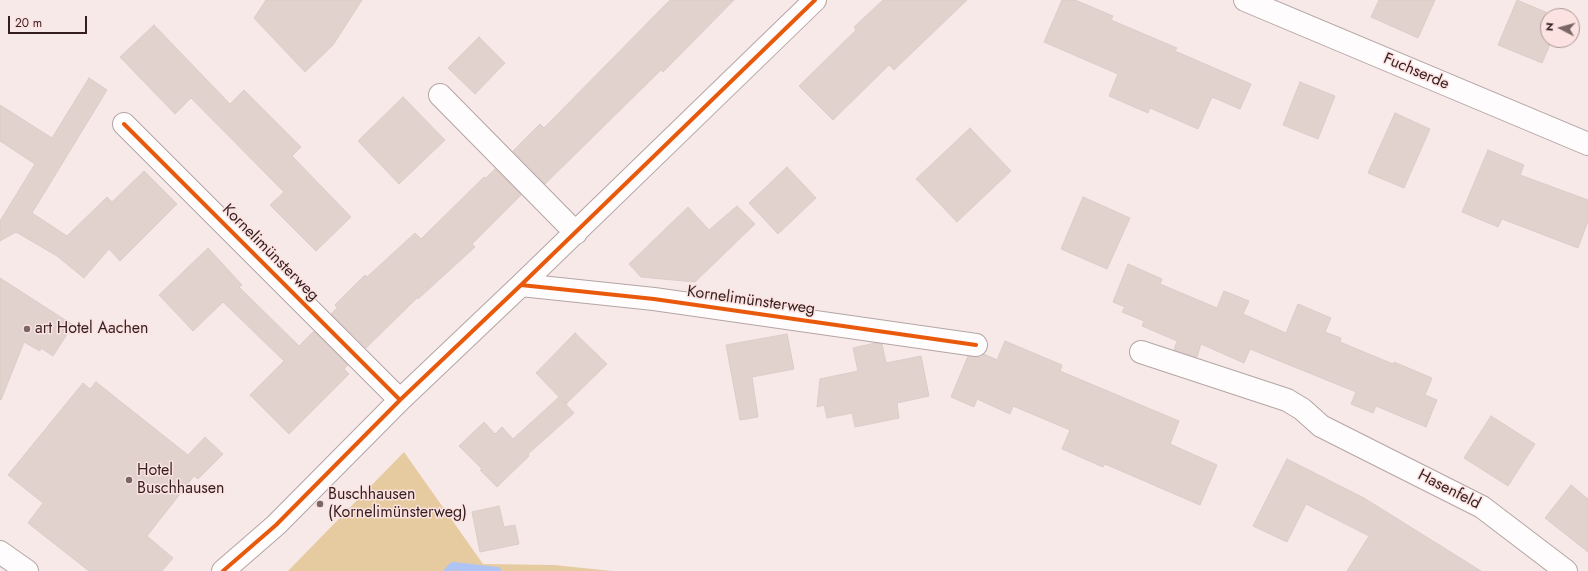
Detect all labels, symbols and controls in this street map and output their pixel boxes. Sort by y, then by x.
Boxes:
scale bar [10,8,89,34]
north arrow [1540,8,1580,48]
text: 20 m [15,14,42,32]
text: N [1541,22,1557,32]
street label: Fuchserde [1380,50,1452,94]
street label: Kornelimünsterweg [218,201,322,305]
street label: Kornelimünsterweg [686,283,816,319]
place label: art Hotel Aachen [35,319,149,339]
marker: art Hotel Aachen [22,324,32,334]
place label: Hotel Buschhausen [137,461,224,499]
street label: Hasenfeld [1414,466,1484,514]
marker: Hotel Buschhausen [124,475,134,485]
place label: Buschhausen (Kornelimünsterweg) [328,485,467,523]
marker: Buschhausen (Kornelimünsterweg) [315,499,325,509]

